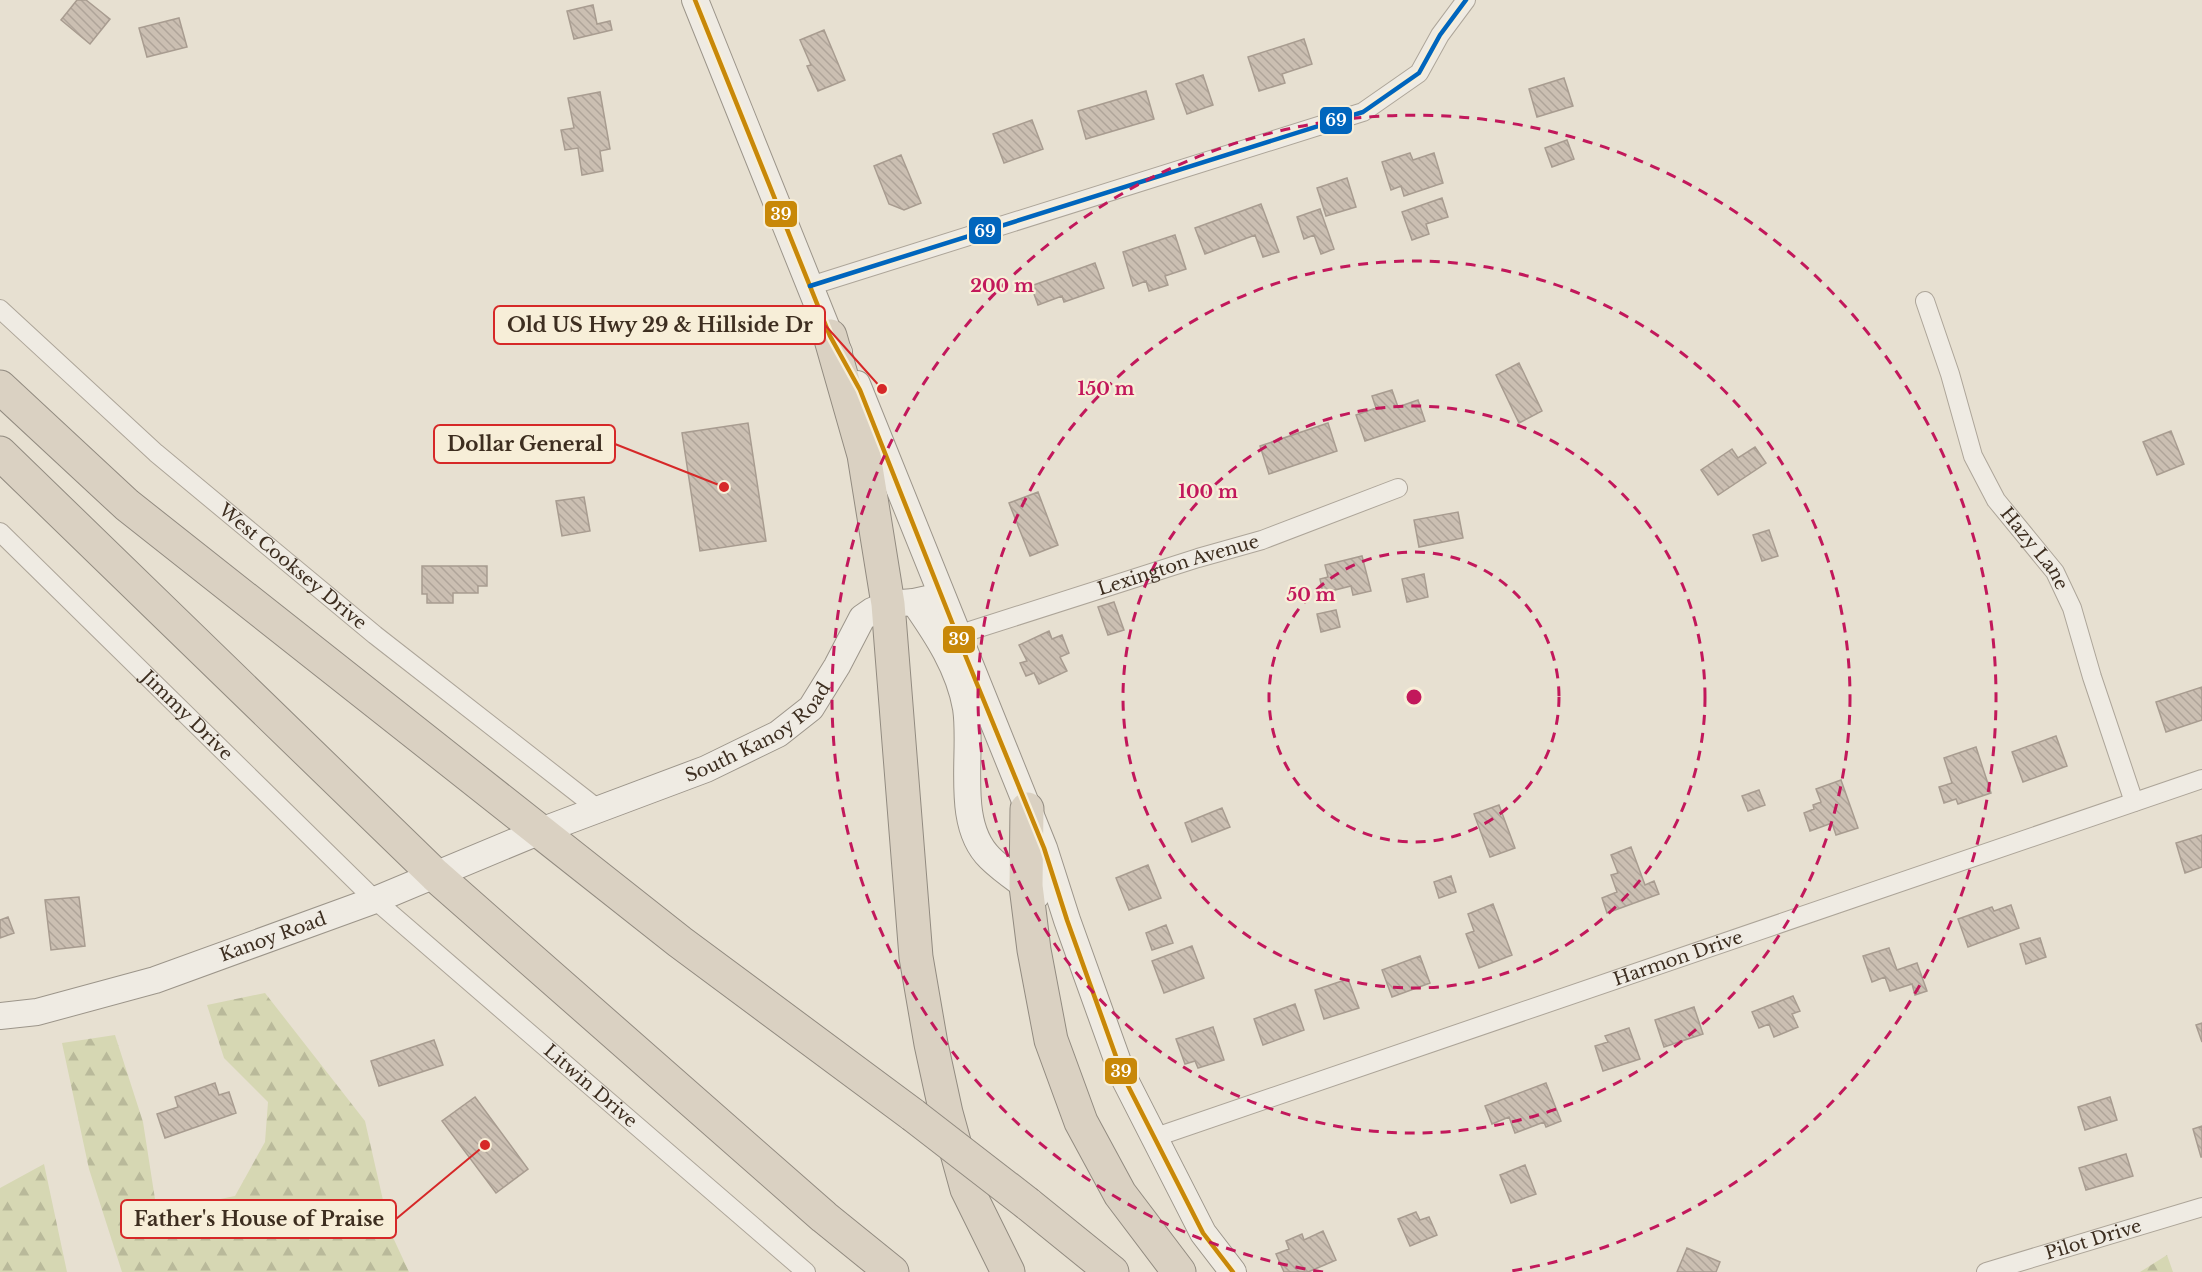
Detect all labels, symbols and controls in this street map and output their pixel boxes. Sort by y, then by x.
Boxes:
line badge: 69 [1319,106,1353,135]
text: 69 [1325,110,1347,130]
line badge: 39 [764,200,798,228]
text: 39 [771,204,792,224]
line badge: 69 [968,216,1002,245]
text: 69 [974,221,996,241]
text: 200 m [970,275,1034,297]
callout: Old US Hwy 29 & Hillside Dr [494,306,825,344]
text: Old US Hwy 29 & Hillside Dr [507,313,813,337]
text: 150 m [1078,378,1135,400]
callout: Dollar General [434,425,615,463]
text: Dollar General [447,432,603,456]
text: 100 m [1178,481,1238,503]
street label: West Cooksey Drive [214,498,371,634]
street label: Hazy Lane [1996,503,2073,593]
street label: Lexington Avenue [1095,530,1261,600]
text: 50 m [1287,584,1336,606]
line badge: 39 [942,625,976,654]
text: 39 [949,629,970,649]
street label: Jimmy Drive [135,665,237,765]
street label: South Kanoy Road [682,678,835,787]
centre of rings [1404,687,1424,707]
street label: Kanoy Road [217,908,329,967]
street label: Harmon Drive [1610,926,1746,991]
street label: Litwin Drive [539,1040,642,1132]
line badge: 39 [1104,1057,1138,1085]
text: 39 [1111,1061,1132,1081]
callout: Father's House of Praise [121,1200,396,1238]
text: Father's House of Praise [134,1207,384,1231]
street label: Pilot Drive [2042,1215,2144,1265]

